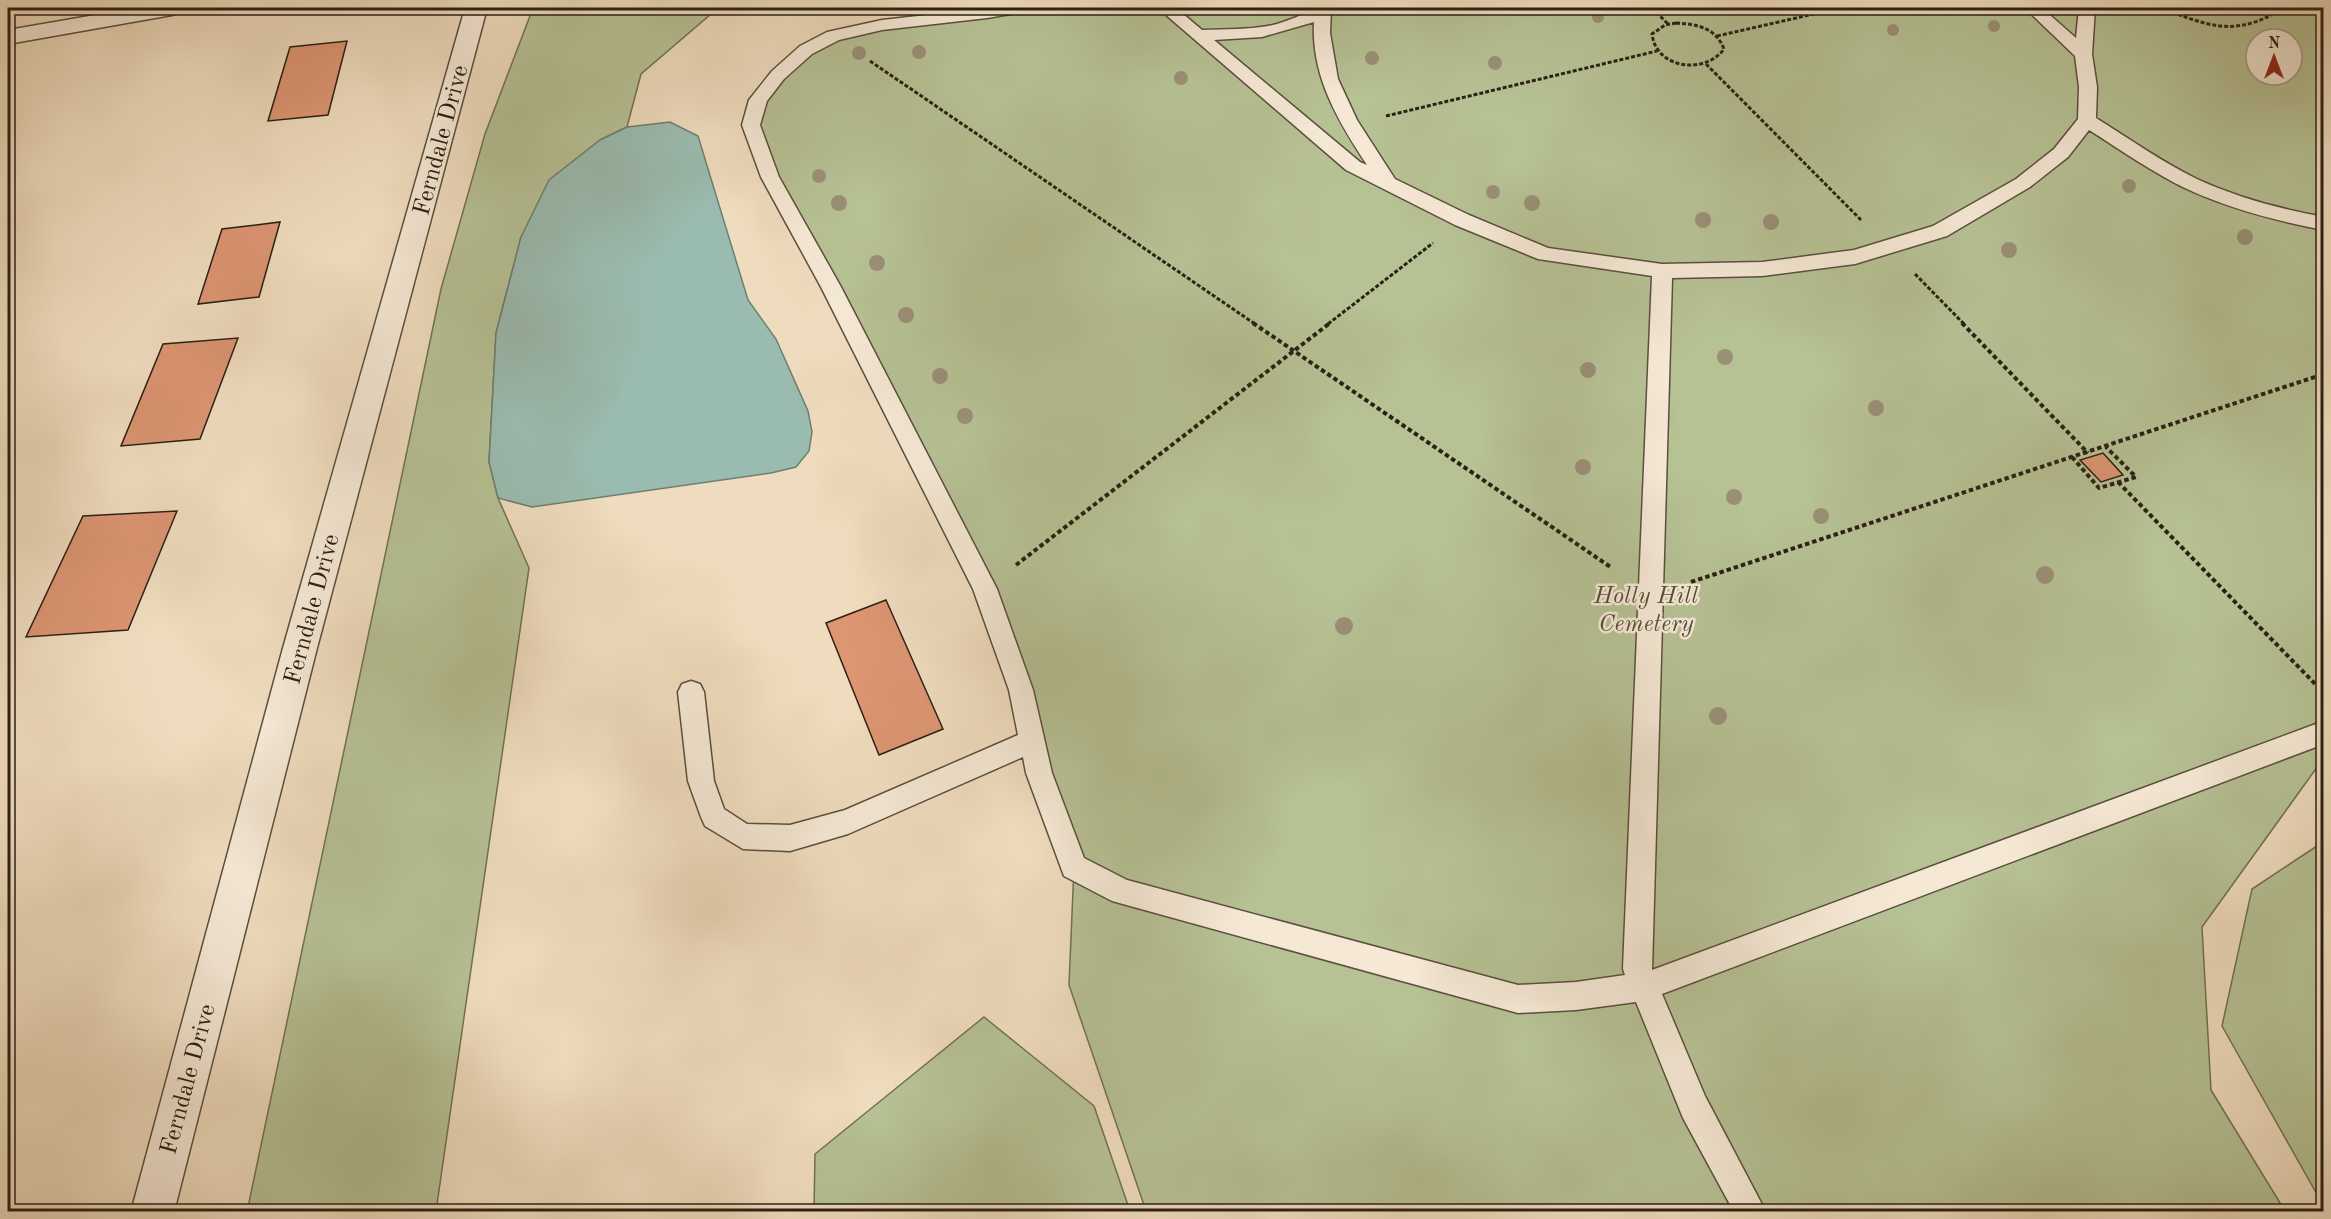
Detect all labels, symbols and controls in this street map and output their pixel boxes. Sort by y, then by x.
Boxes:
north arrow [2244,27,2304,87]
text: N [2268,36,2281,52]
street label: Ferndale Drive [410,63,474,218]
street label: Ferndale Drive [281,532,345,687]
park label: Holly Hill Cemetery [1593,585,1698,637]
street label: Ferndale Drive [157,1002,221,1157]

